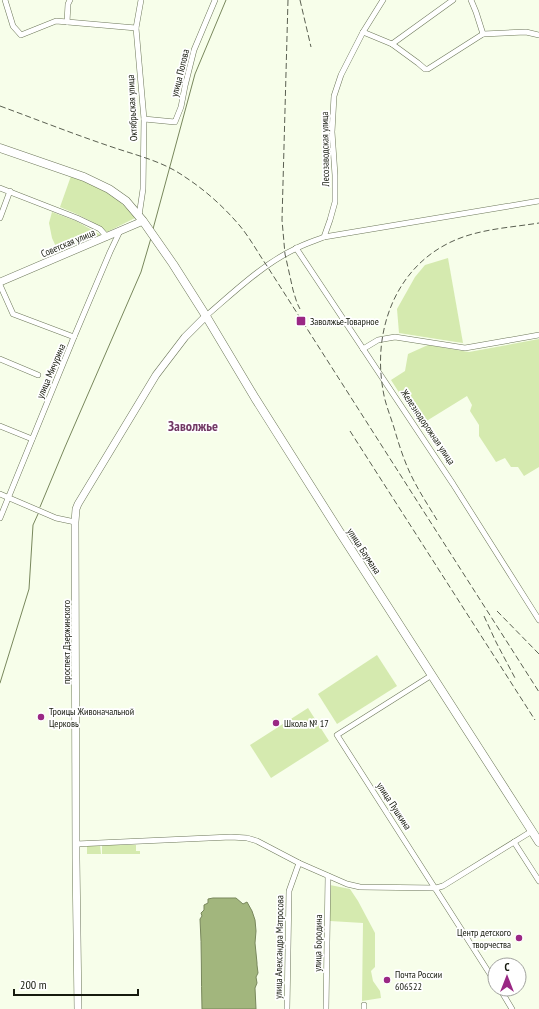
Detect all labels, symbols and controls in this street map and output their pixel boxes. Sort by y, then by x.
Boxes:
street label: улица Попова [168,48,192,98]
street label: Октябрьская улица [124,74,140,142]
street label: Лесозаводская улица [318,111,332,188]
street label: Советская улица [39,226,97,260]
marker: Заволжье-Товарное [295,315,307,327]
place label: Заволжье-Товарное [310,315,379,328]
street label: улица Мичурина [34,342,68,400]
street label: Железнодорожная улица [397,386,458,467]
district label: Заволжье [168,417,218,435]
street label: улица Баумана [344,525,384,577]
street label: проспект Дзержинского [60,600,73,684]
place label: Троицы Живоначальной Церковь [49,705,134,730]
marker: Троицы Живоначальной Церковь [36,712,46,722]
place label: Школа № 17 [284,717,329,730]
marker: Школа № 17 [271,718,281,728]
street label: улица Пушкина [374,780,414,832]
street label: улица Александра Матросова [272,895,286,999]
street label: улица Бородина [311,914,325,972]
place label: Центр детского творчества [457,926,511,951]
marker: Центр детского творчества [514,933,524,943]
north arrow [487,957,527,997]
text: С [504,960,510,974]
place label: Почта России 606522 [395,968,442,993]
scale bar [14,971,138,997]
marker: Почта России 606522 [382,975,392,985]
text: 200 m [20,977,47,992]

